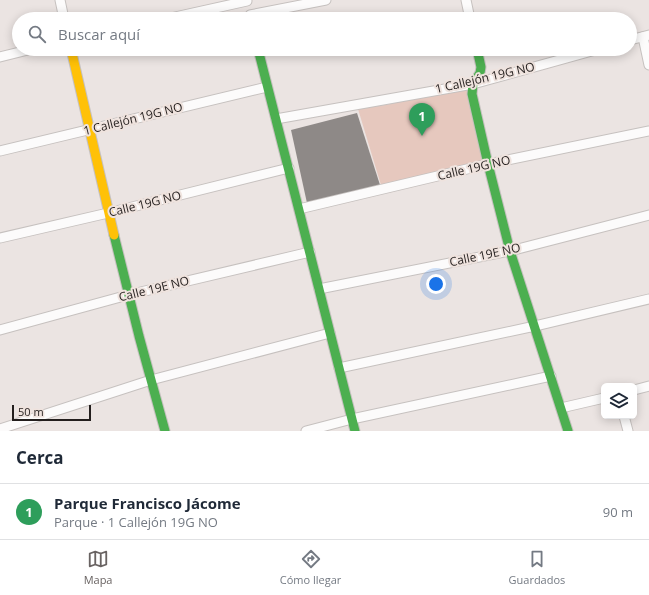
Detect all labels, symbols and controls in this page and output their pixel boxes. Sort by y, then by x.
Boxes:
search box [12,12,637,56]
icon: search [26,23,48,45]
text: Buscar aquí [58,24,140,44]
street label: 1 Callejón 19G NO [433,58,536,97]
street label: 1 Callejón 19G NO [81,98,184,139]
pin: 1 [409,103,435,136]
street label: Calle 19G NO [436,151,512,184]
street label: Calle 19G NO [107,186,183,221]
street label: Calle 19E NO [448,239,522,270]
street label: Calle 19E NO [117,272,191,305]
your location [426,274,446,294]
map controls [601,383,637,419]
button: layers [601,383,637,419]
scale bar [12,403,91,422]
text: 50 m [18,404,44,419]
text: Cerca [16,446,64,469]
text: Parque Francisco Jácome [54,493,241,513]
text: 1 [25,503,33,521]
text: 90 m [603,503,633,521]
text: Parque · 1 Callejón 19G NO [54,513,218,531]
tab: Mapa [84,548,112,587]
tab: Cómo llegar [280,548,341,587]
tab: Guardados [509,548,565,587]

